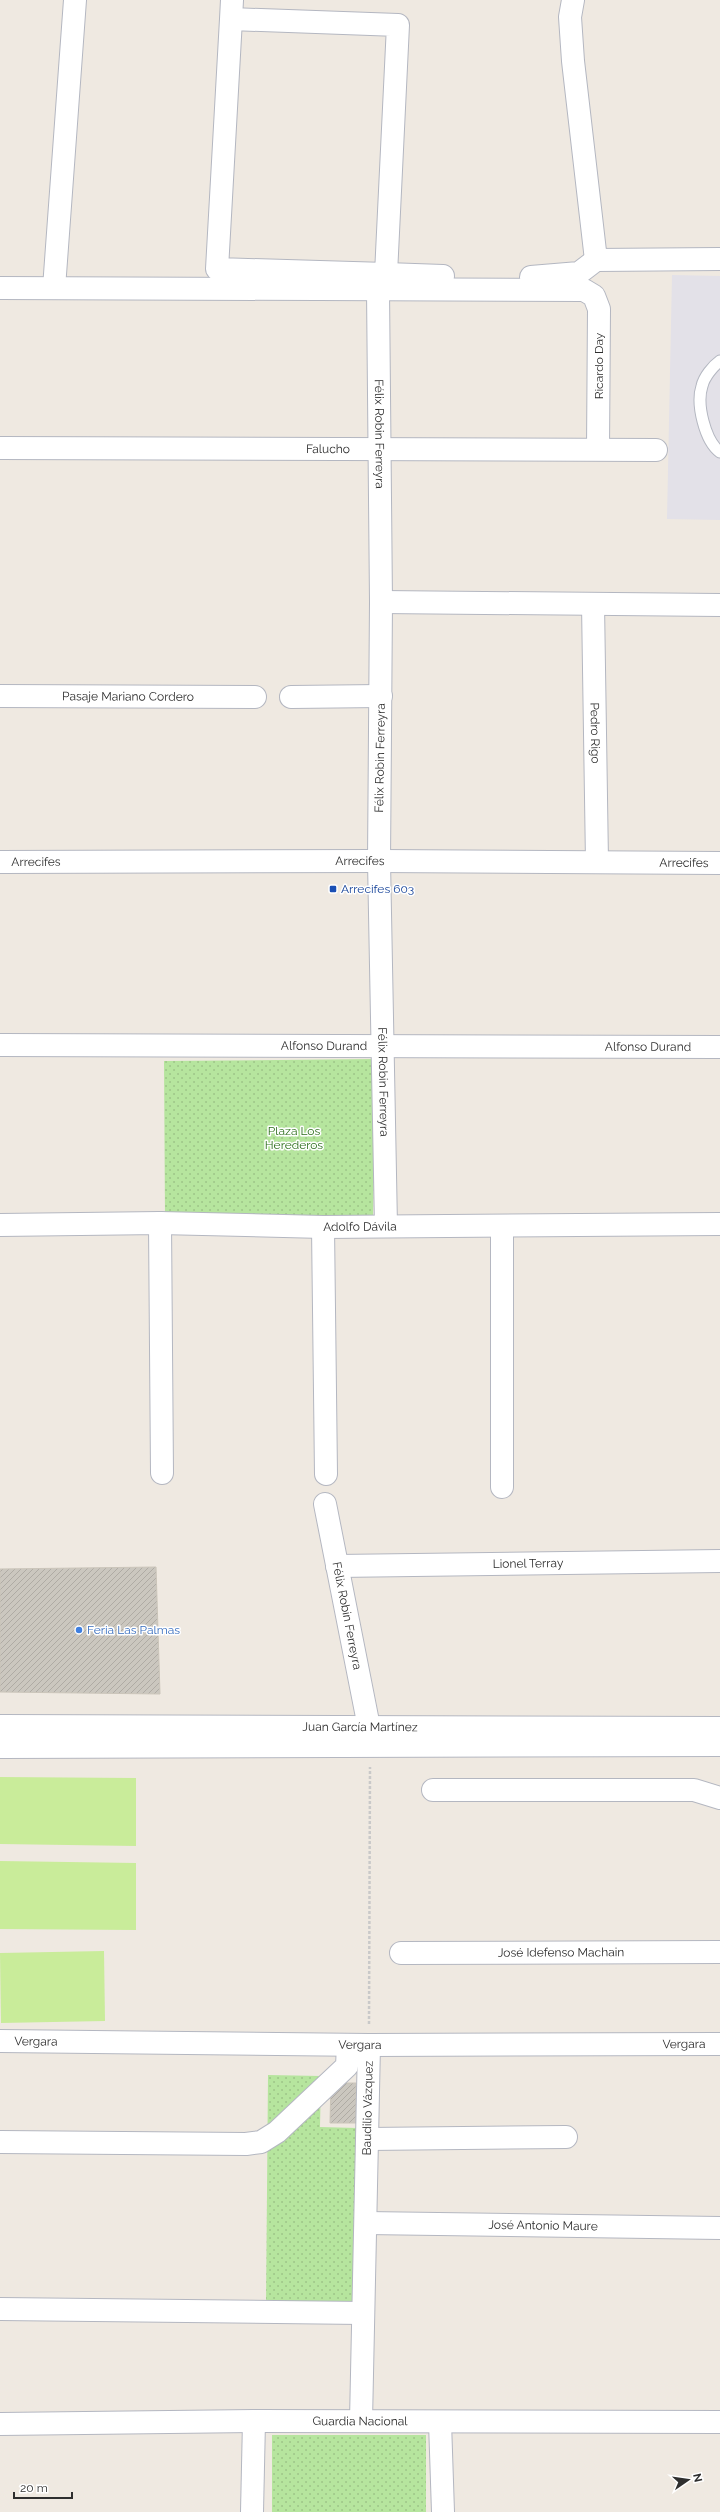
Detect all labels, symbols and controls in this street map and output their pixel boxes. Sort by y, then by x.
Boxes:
street label: Ricardo Day [592,332,606,399]
street label: Félix Robin Ferreyra [372,379,387,489]
street label: Falucho [306,442,350,456]
street label: Pasaje Mariano Cordero [62,689,194,704]
street label: Pedro Rigo [588,702,602,764]
street label: Félix Robin Ferreyra [372,703,388,813]
street label: Arrecifes [335,854,385,868]
street label: Arrecifes [11,855,61,869]
street label: Arrecifes [659,856,709,870]
place label: Arrecifes 603 [341,882,414,896]
marker: Arrecifes 603 [328,884,338,894]
street label: Félix Robin Ferreyra [375,1027,391,1137]
street label: Alfonso Durand [281,1039,367,1053]
street label: Alfonso Durand [605,1040,691,1054]
park label: Plaza Los Herederos [265,1124,323,1152]
street label: Adolfo Dávila [323,1219,397,1234]
street label: Lionel Terray [493,1556,564,1571]
street label: Félix Robin Ferreyra [330,1561,365,1671]
place label: Feria Las Palmas [87,1623,180,1637]
marker: Feria Las Palmas [74,1625,84,1635]
street label: Juan García Martínez [302,1720,418,1734]
street label: José Idefenso Machain [498,1945,624,1960]
street label: Vergara [14,2034,58,2049]
street label: Vergara [662,2037,706,2051]
street label: Vergara [338,2038,382,2052]
street label: Baudilio Vázquez [360,2060,376,2156]
street label: José Antonio Maure [488,2218,598,2233]
street label: Guardia Nacional [312,2414,408,2428]
north arrow [668,2460,708,2500]
text: N [690,2472,705,2483]
scale bar [14,2474,72,2500]
text: 20 m [20,2481,48,2495]

